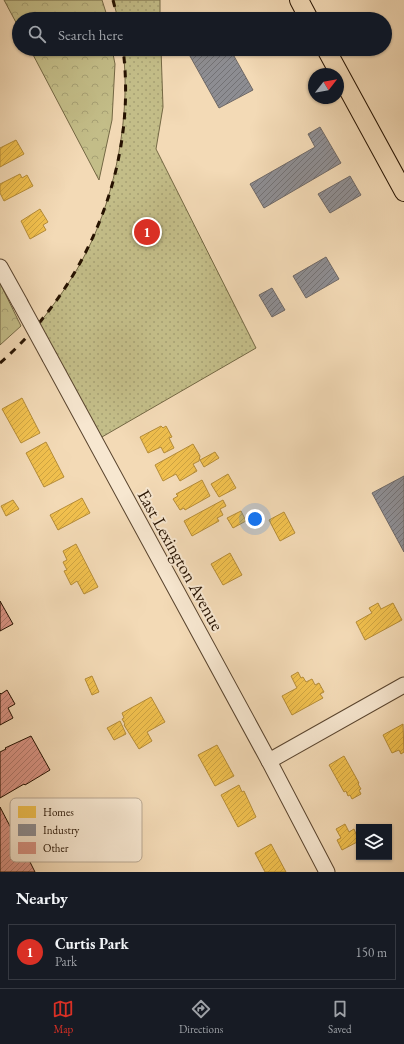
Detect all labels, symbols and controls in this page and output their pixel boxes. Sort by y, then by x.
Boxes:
search box [12,12,392,56]
icon: search [26,23,48,45]
text: Search here [58,25,123,44]
north arrow [308,68,344,104]
pin: 1 [134,217,160,247]
street label: East Lexington Avenue [133,485,229,635]
your location [245,509,265,529]
legend [10,798,142,862]
text: Homes [43,805,74,819]
text: Industry [43,823,80,837]
map controls [356,824,392,860]
button: layers [356,824,392,860]
text: Other [43,841,69,855]
text: Nearby [16,887,68,909]
text: Curtis Park [55,934,129,953]
text: 1 [27,944,33,961]
text: 150 m [356,944,387,961]
text: Park [55,953,77,970]
tab: Map [52,998,74,1036]
tab: Directions [179,998,223,1036]
tab: Saved [328,998,352,1036]

